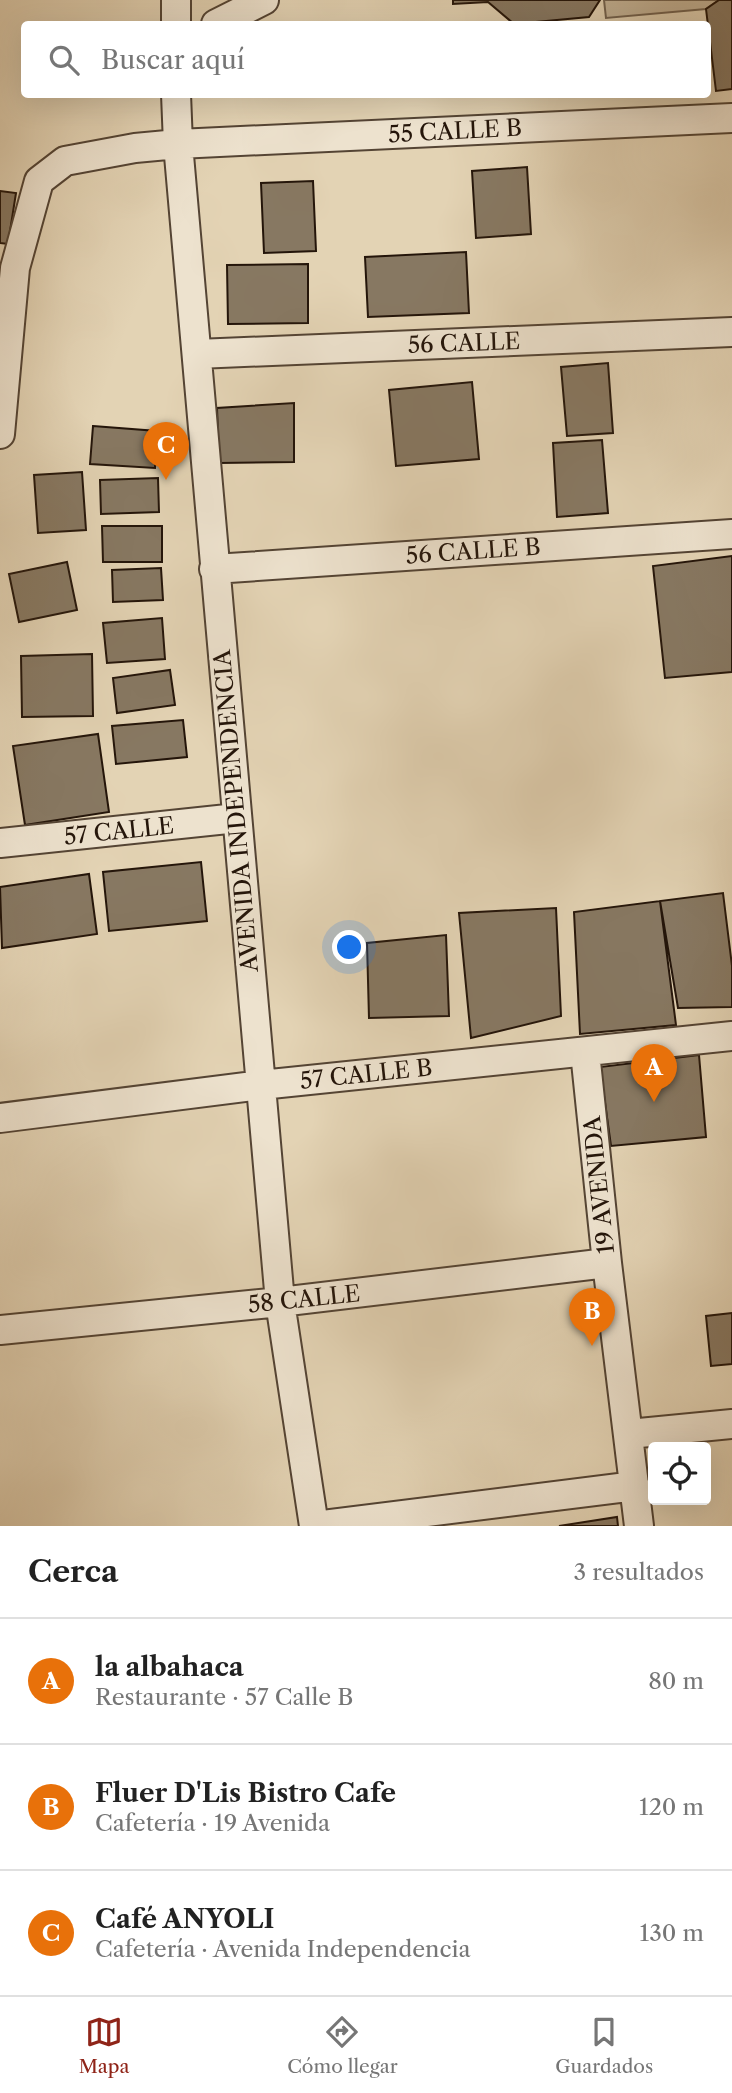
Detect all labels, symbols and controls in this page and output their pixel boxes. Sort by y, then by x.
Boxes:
search box [21,21,711,98]
icon: search [45,41,83,79]
text: Buscar aquí [101,44,245,76]
street label: 55 CALLE B [387,114,523,148]
street label: 56 CALLE [407,327,521,359]
pin: C [143,422,189,480]
street label: 56 CALLE B [405,532,541,570]
street label: AVENIDA INDEPENDENCIA [208,648,264,974]
street label: 57 CALLE [62,811,176,851]
your location [332,930,366,964]
pin: A [631,1044,677,1102]
street label: 57 CALLE B [298,1053,434,1095]
street label: 19 AVENIDA [578,1114,620,1255]
street label: 58 CALLE [246,1279,362,1319]
pin: B [569,1288,615,1346]
map controls [648,1442,711,1505]
button: locate [648,1442,711,1505]
text: Cerca [28,1553,118,1590]
text: 3 resultados [574,1558,704,1586]
text: la albahaca [95,1651,244,1683]
text: A [42,1667,60,1695]
text: 80 m [648,1667,704,1695]
text: Restaurante · 57 Calle B [95,1683,353,1711]
text: Fluer D'Lis Bistro Cafe [95,1777,396,1809]
text: B [42,1793,60,1821]
text: 120 m [639,1793,704,1821]
text: Cafetería · 19 Avenida [95,1809,330,1837]
text: Café ANYOLI [95,1903,274,1935]
text: C [42,1919,60,1947]
text: 130 m [640,1919,704,1947]
text: Cafetería · Avenida Independencia [95,1935,471,1963]
tab: Mapa [79,2013,130,2078]
tab: Cómo llegar [287,2013,398,2078]
tab: Guardados [555,2013,653,2078]

